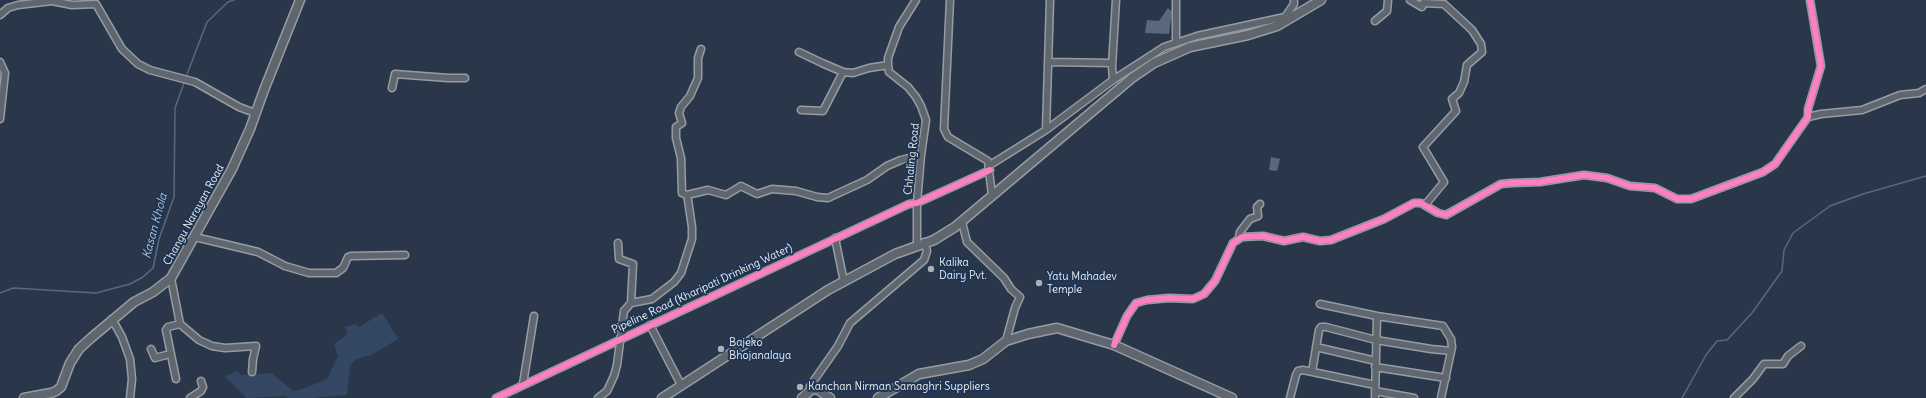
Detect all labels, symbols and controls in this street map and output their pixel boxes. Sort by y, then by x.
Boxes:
street label: Chhaling Road [902,122,922,196]
street label: Changu Narayan Road [161,162,227,268]
water label: Kasan Khola [139,192,171,260]
street label: Pipeline Road (Kharipati Drinking Water) [610,241,794,337]
place label: Kalika Dairy Pvt. [939,256,987,282]
marker: Kalika Dairy Pvt. [926,264,936,274]
place label: Yatu Mahadev Temple [1047,270,1117,296]
marker: Yatu Mahadev Temple [1034,278,1044,288]
place label: Bajeko Bhojanalaya [729,336,791,362]
marker: Bajeko Bhojanalaya [716,344,726,354]
place label: Kanchan Nirman Samaghri Suppliers [808,380,990,394]
marker: Kanchan Nirman Samaghri Suppliers [795,382,805,392]

